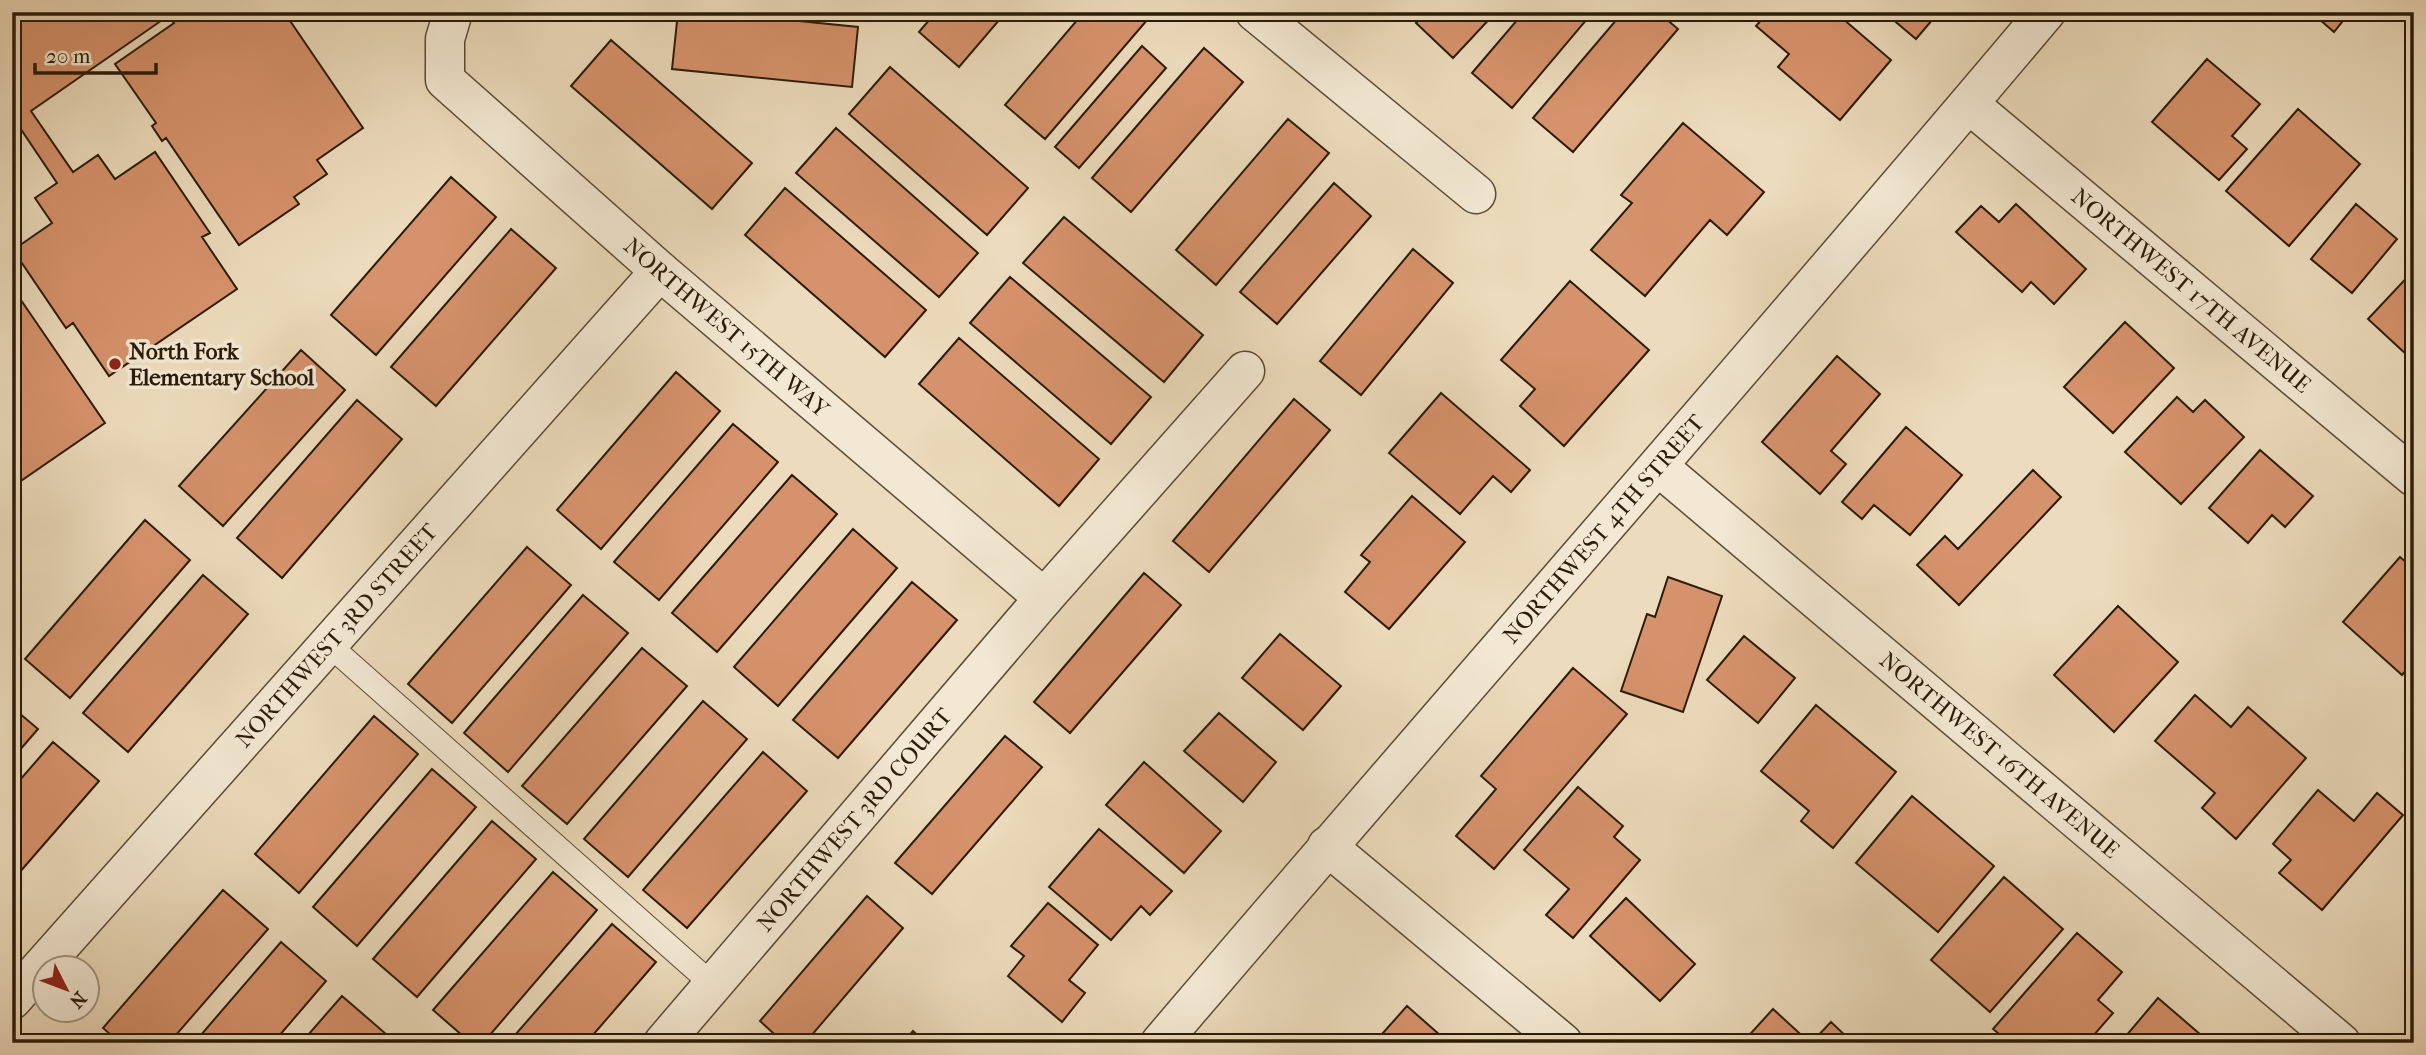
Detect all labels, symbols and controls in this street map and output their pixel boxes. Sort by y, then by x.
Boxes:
scale bar [35,32,156,76]
text: 20 m [46,44,91,68]
street label: NORTHWEST 17TH AVENUE [2066,183,2316,399]
street label: NORTHWEST 15TH WAY [618,232,835,424]
place label: North Fork Elementary School [129,338,315,391]
marker: North Fork Elementary School [107,356,123,372]
street label: NORTHWEST 4TH STREET [1497,409,1710,649]
street label: NORTHWEST 3RD STREET [230,518,443,753]
street label: NORTHWEST 16TH AVENUE [1874,646,2125,864]
street label: NORTHWEST 3RD COURT [752,703,958,937]
north arrow [32,954,102,1024]
text: N [65,987,91,1013]

